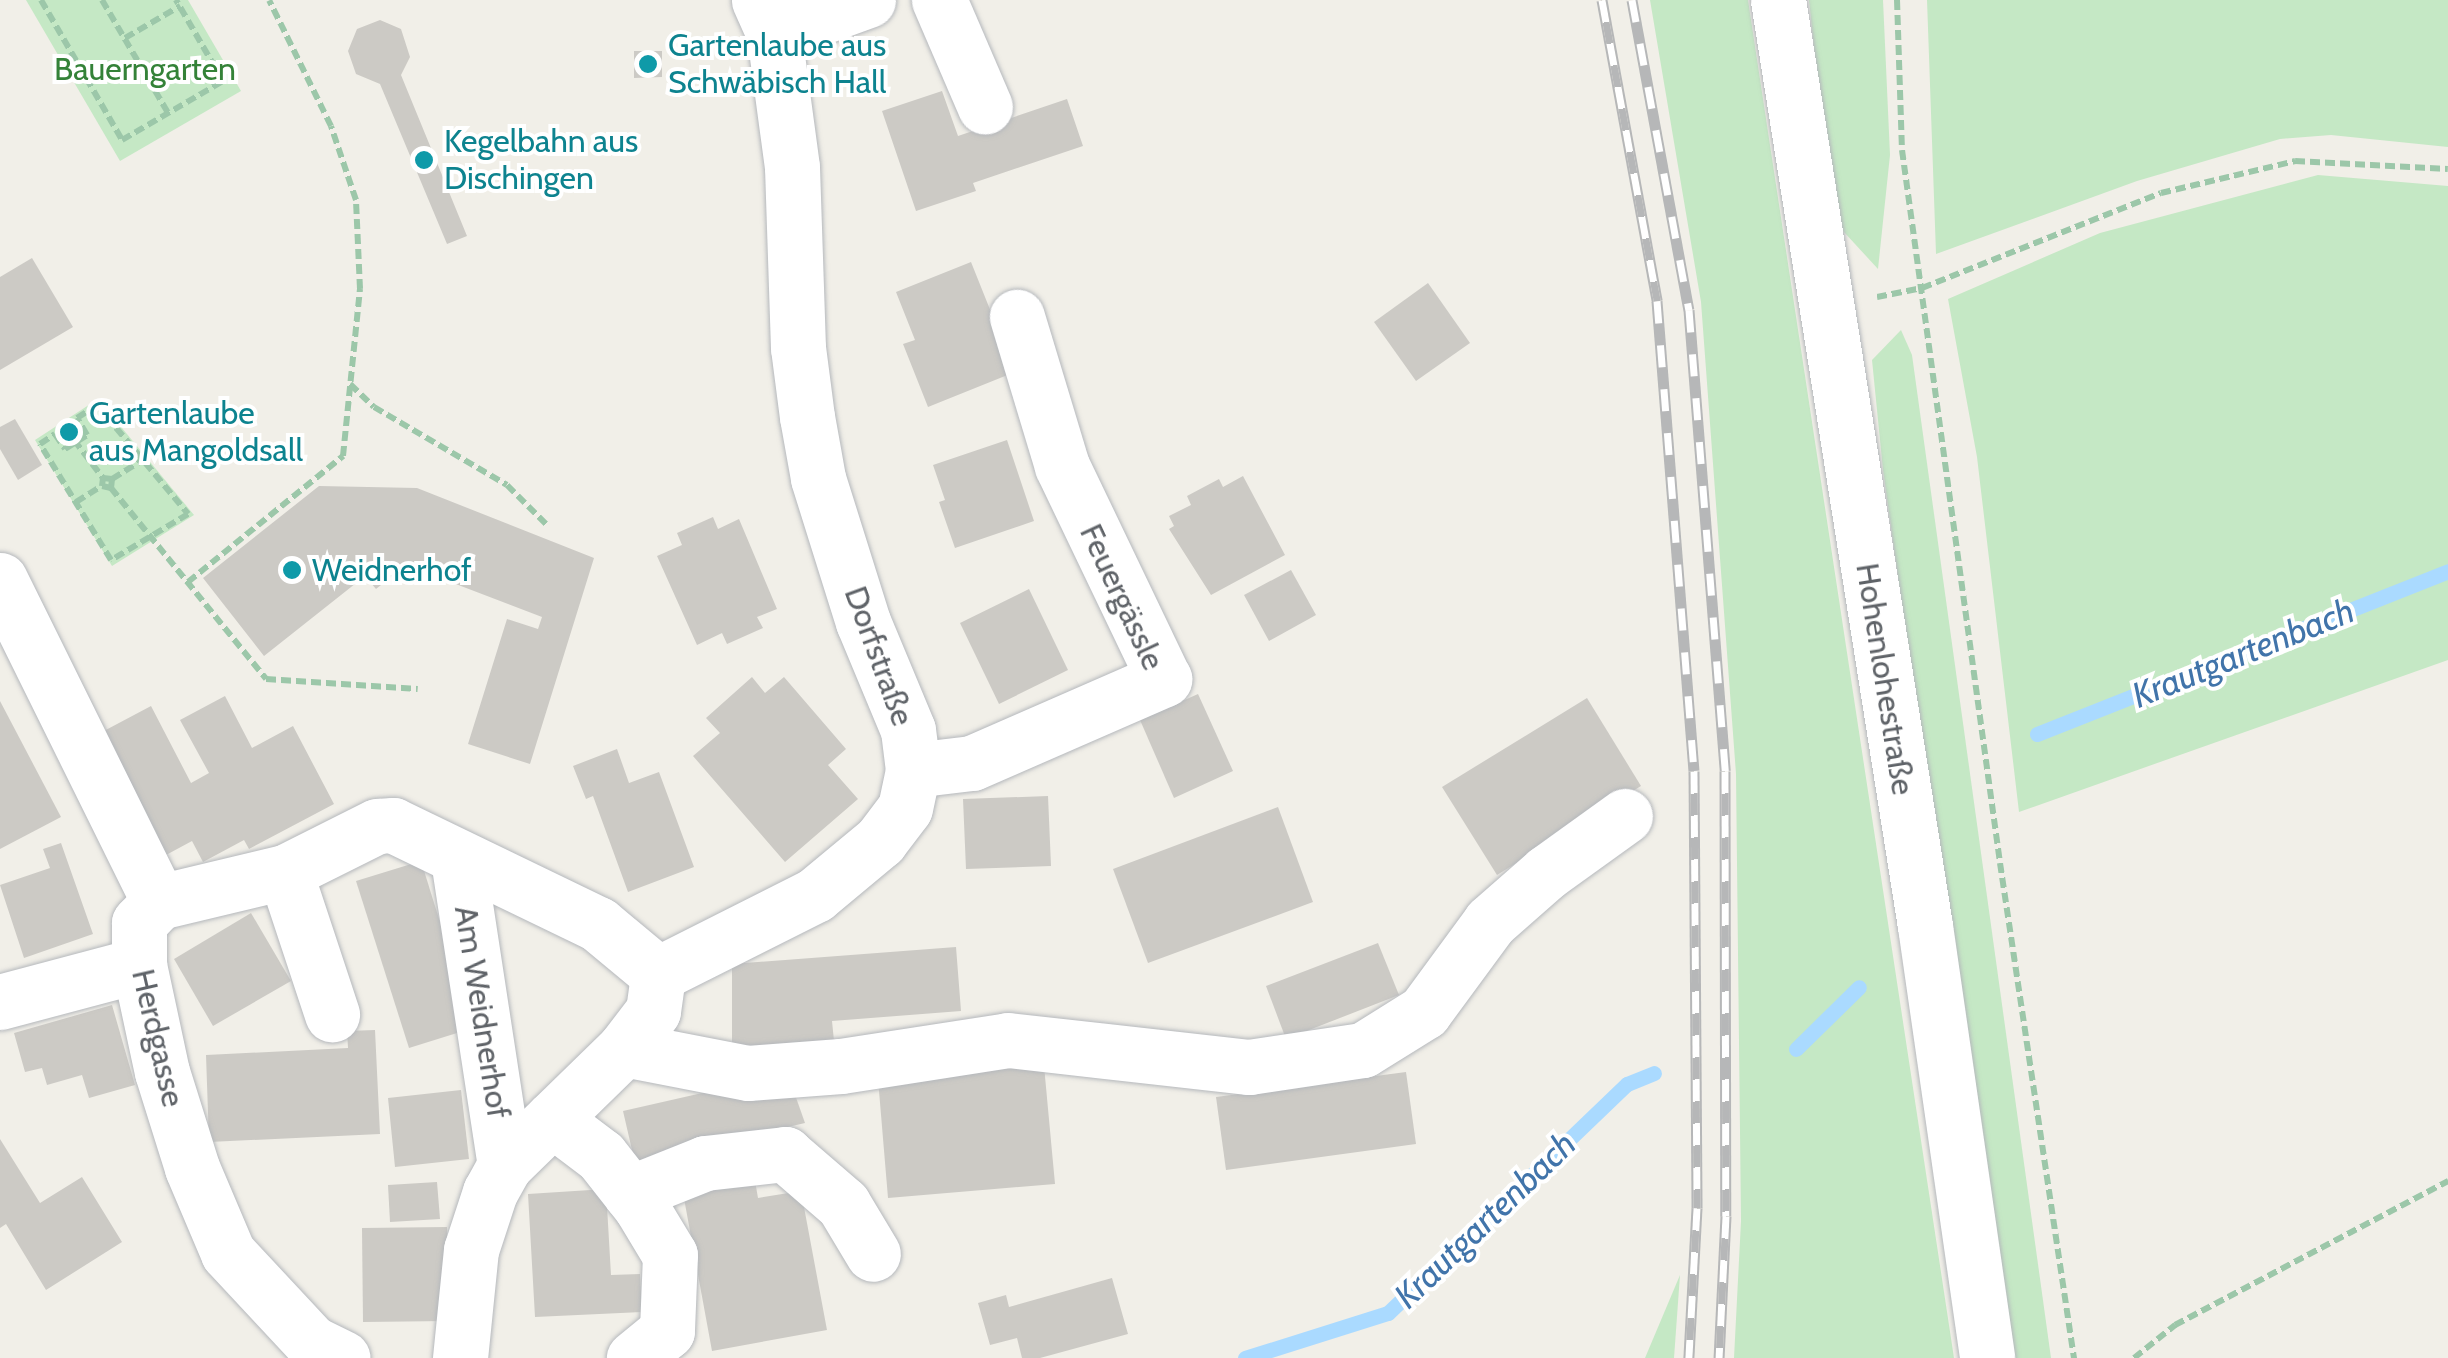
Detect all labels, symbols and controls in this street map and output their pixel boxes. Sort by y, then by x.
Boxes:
place label: Gartenlaube aus Schwäbisch Hall [668,27,886,102]
park label: Bauerngarten [54,50,236,88]
marker: Gartenlaube aus Schwäbisch Hall [637,53,659,75]
place label: Kegelbahn aus Dischingen [444,123,638,198]
marker: Kegelbahn aus Dischingen [413,149,435,171]
place label: Gartenlaube aus Mangoldsall [89,395,303,470]
marker: Gartenlaube aus Mangoldsall [58,421,80,443]
street label: Feuergässle [1072,518,1172,676]
place label: Weidnerhof [312,551,472,589]
marker: Weidnerhof [281,559,303,581]
street label: Hohenlohestraße [1848,560,1922,798]
street label: Dorfstraße [836,581,922,731]
water label: Krautgartenbach [2126,589,2360,717]
street label: Am Weidnerhof [446,903,518,1121]
street label: Herdgasse [124,965,192,1111]
water label: Krautgartenbach [1386,1123,1584,1317]

